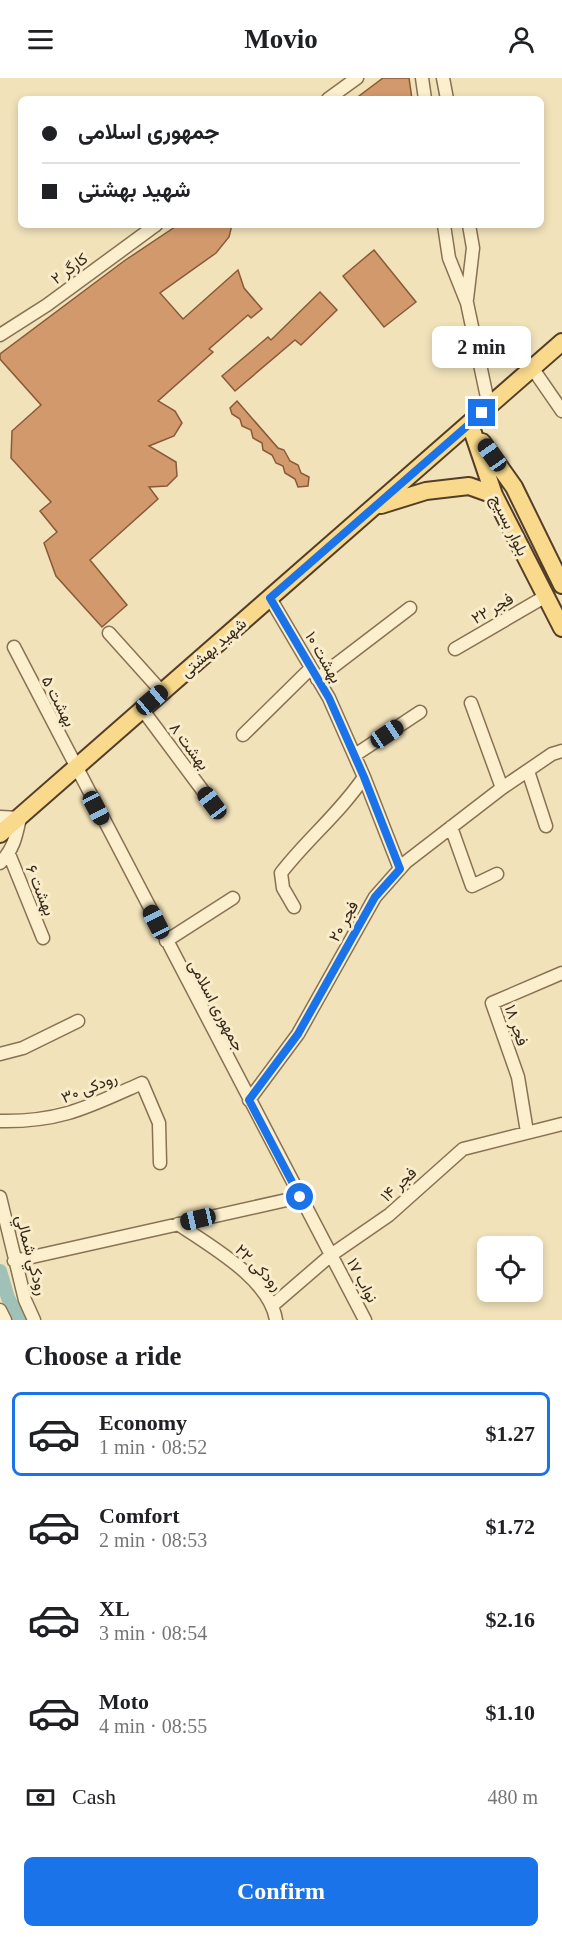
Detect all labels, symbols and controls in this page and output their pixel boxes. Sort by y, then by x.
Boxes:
icon: menu [24,23,57,56]
icon: person [505,23,538,56]
text: Movio [244,24,318,54]
text: جمهوری اسلامی [78,119,219,144]
text: شهید بهشتی [78,177,191,202]
street label: کارگر ۲ [48,249,92,289]
callout: 2 min [432,326,532,368]
text: 2 min [457,336,506,358]
route end [468,399,495,426]
car [474,435,510,475]
street label: بلوار بسیج [485,492,532,560]
street label: فجر ۲۲ [468,590,517,629]
street label: شهید بهشتی [177,614,251,682]
street label: بهشت ۱۰ [300,629,345,687]
street label: بهشت ۵ [37,673,78,730]
car [132,682,172,718]
car [367,716,407,752]
street label: بهشت ۸ [165,719,213,774]
car [194,783,230,823]
car [80,788,112,828]
street label: بهشت ۶ [21,862,58,919]
street label: فجر ۲۰ [325,898,363,945]
car [140,902,172,942]
street label: جمهوری اسلامی [184,957,248,1055]
street label: فجر ۱۸ [500,1002,531,1049]
street label: رودکی ۳۰ [59,1069,120,1108]
street label: فجر ۱۴ [377,1164,421,1206]
route start [286,1183,313,1210]
car [178,1206,218,1232]
street label: رودکي شمالي [8,1213,50,1298]
map controls [477,1236,543,1302]
button: locate [477,1236,543,1302]
street label: رودکی ۲۲ [231,1241,285,1295]
street label: نواب ۱۷ [342,1255,381,1306]
text: Choose a ride [24,1341,182,1371]
icon: car [27,1407,81,1461]
text: Economy [99,1410,187,1435]
text: $1.27 [486,1421,535,1446]
text: 1 min · 08:52 [99,1436,207,1458]
icon: car [27,1500,81,1554]
text: Comfort [99,1503,180,1528]
text: $1.72 [486,1514,535,1539]
text: 2 min · 08:53 [99,1529,207,1551]
icon: car [27,1593,81,1647]
text: XL [99,1596,130,1621]
text: $2.16 [486,1607,535,1632]
text: 3 min · 08:54 [99,1622,207,1644]
icon: car [27,1686,81,1740]
text: Moto [99,1689,149,1714]
text: $1.10 [486,1700,535,1725]
text: 4 min · 08:55 [99,1715,207,1737]
icon: cash [24,1781,57,1814]
text: Cash [72,1784,116,1809]
text: 480 m [487,1786,538,1808]
button: Confirm [24,1857,538,1926]

